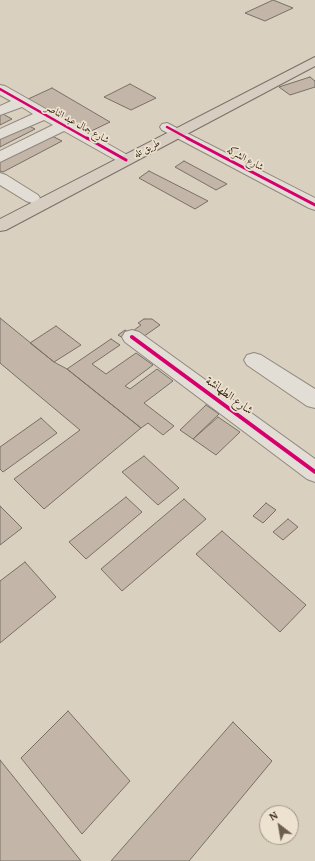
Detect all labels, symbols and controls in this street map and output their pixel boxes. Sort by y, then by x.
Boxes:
street label: شارع جمال عبد الناصر [43,102,111,146]
street label: طريق تله [132,137,162,161]
street label: شارع الشركه [225,144,265,174]
street label: شارع الطهانشة [202,374,256,418]
north arrow [259,805,299,845]
text: N [266,807,281,824]

